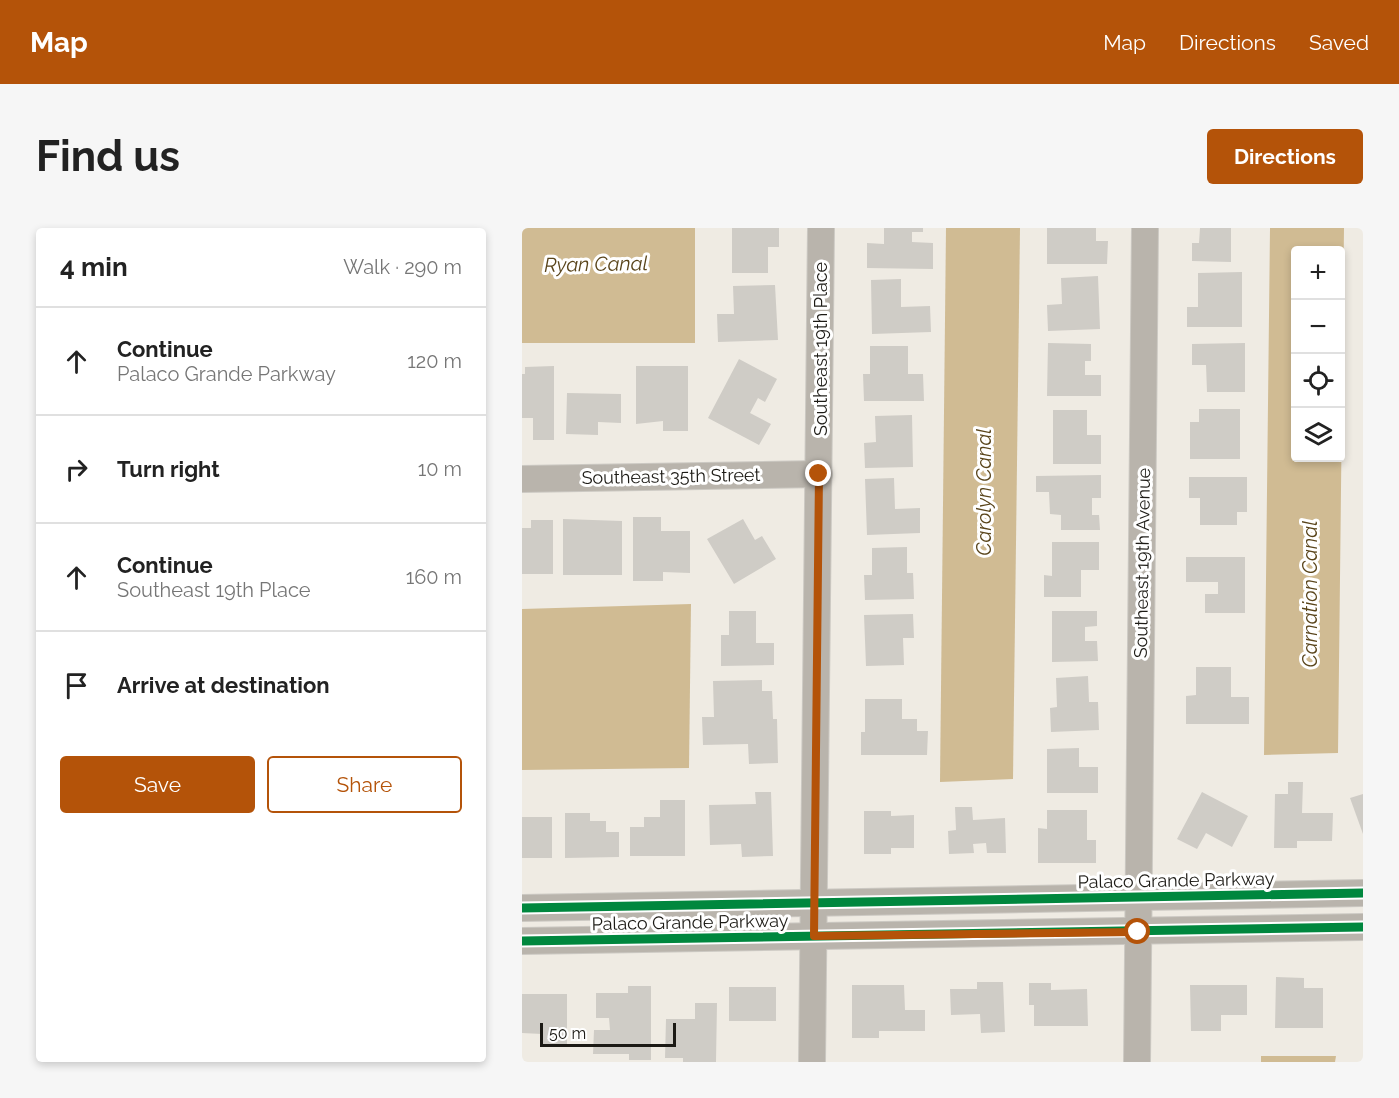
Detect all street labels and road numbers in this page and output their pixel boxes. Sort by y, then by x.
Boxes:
street label: Southeast 19th Place [810,261,831,436]
street label: Southeast 35th Street [581,464,761,488]
street label: Southeast 19th Avenue [1130,467,1154,658]
street label: Palaco Grande Parkway [1077,868,1275,892]
street label: Palaco Grande Parkway [591,910,789,934]

